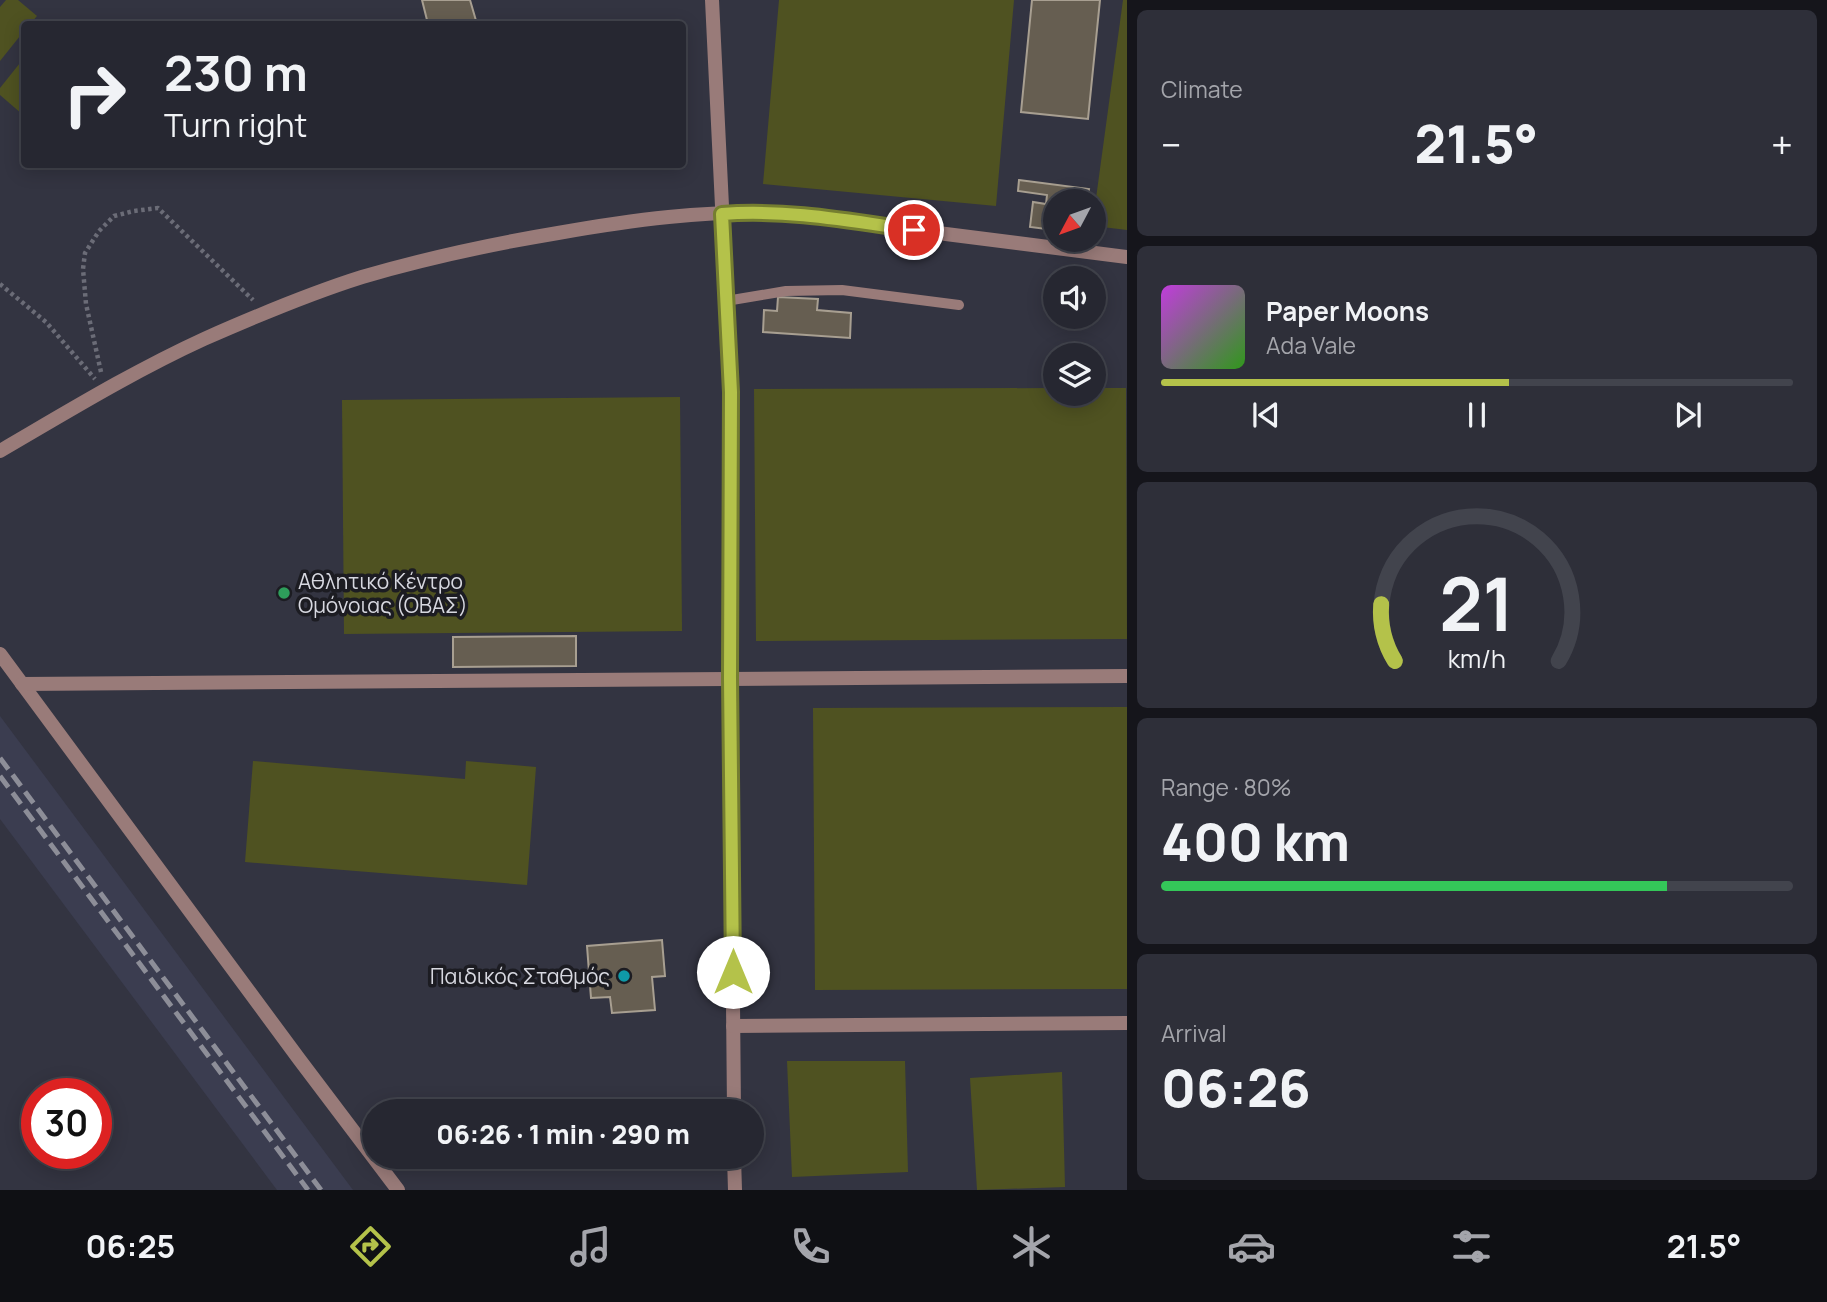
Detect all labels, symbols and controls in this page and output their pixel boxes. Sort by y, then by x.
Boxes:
text: 230 m [164,39,308,106]
icon: right [49,49,140,140]
text: Climate [1161,73,1243,105]
text: Turn right [164,103,307,147]
text: 21.5° [1415,108,1538,179]
text: − [1161,118,1182,170]
text: + [1771,118,1793,170]
north arrow [1043,189,1106,252]
map controls [1043,189,1106,406]
pin [884,200,944,260]
icon: arrive [895,211,933,249]
button: sound [1043,266,1106,329]
text: Paper Moons [1266,293,1429,329]
text: Ada Vale [1266,329,1356,361]
button: layers [1043,343,1106,406]
icon: previous [1247,396,1285,434]
icon: pause [1458,396,1496,434]
icon: next [1669,396,1707,434]
text: 21 [1439,553,1515,653]
place label: Αθλητικό Κέντρο Ομόνοιας (ΟΒΑΣ) [298,567,468,619]
marker: Αθλητικό Κέντρο Ομόνοιας (ΟΒΑΣ) [276,585,292,601]
text: km/h [1448,641,1506,676]
text: Range · 80% [1161,771,1292,803]
text: 400 km [1161,806,1350,877]
position arrow [696,935,770,1009]
place label: Παιδικός Σταθμός [430,962,610,990]
marker: Παιδικός Σταθμός [616,968,632,984]
text: Arrival [1161,1017,1227,1049]
text: 06:26 [1161,1052,1311,1123]
speed limit sign: 30 [21,1078,112,1169]
text: 06:26 · 1 min · 290 m [436,1116,690,1152]
icon: directions [346,1222,395,1271]
icon: music [566,1222,615,1271]
icon: phone [786,1222,835,1271]
icon: climate [1007,1222,1056,1271]
icon: car [1227,1222,1276,1271]
icon: filters [1447,1222,1496,1271]
text: 06:25 [86,1224,175,1268]
text: 21.5° [1667,1224,1741,1268]

